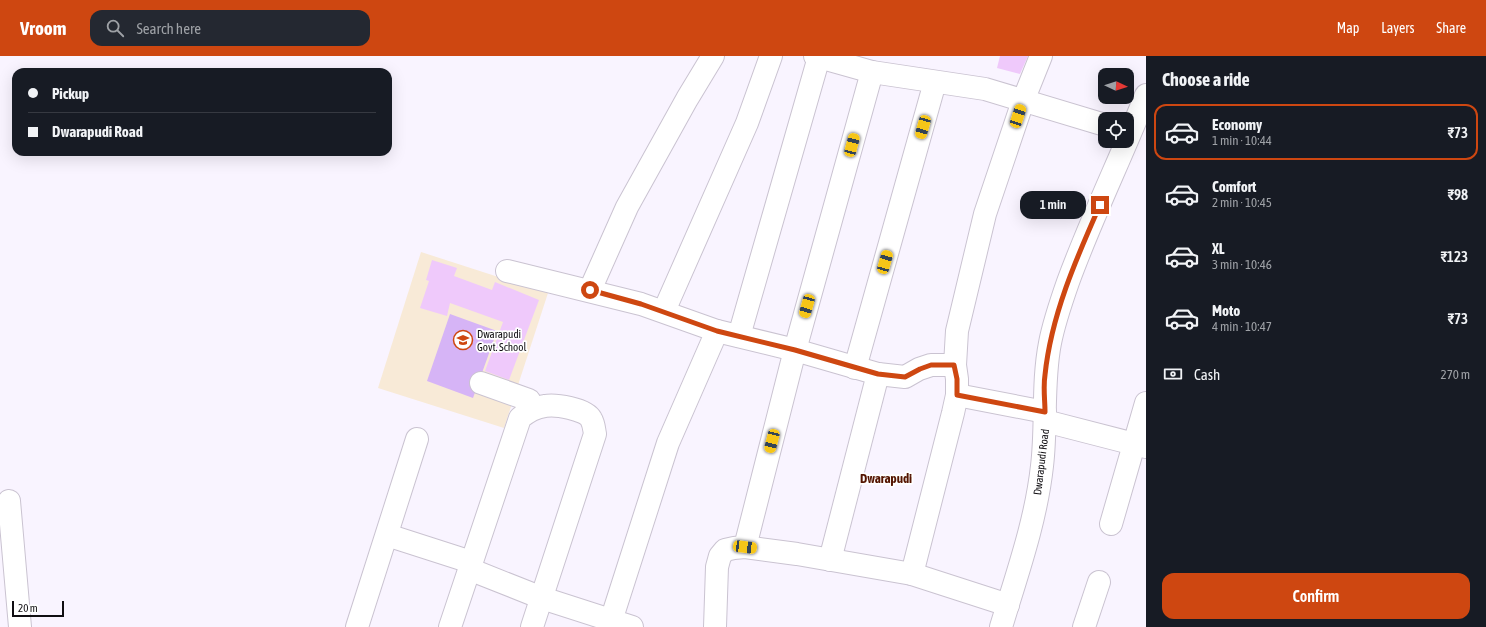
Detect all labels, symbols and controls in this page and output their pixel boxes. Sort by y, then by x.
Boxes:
search box [90,10,370,46]
text: Vroom [20,17,66,39]
icon: search [104,17,126,39]
text: Search here [136,20,201,37]
text: Map [1337,20,1359,36]
text: Layers [1381,20,1414,36]
text: Share [1436,20,1466,36]
north arrow [1098,68,1134,104]
map controls [1098,68,1134,148]
text: Choose a ride [1162,69,1250,90]
text: Pickup [52,85,89,102]
car [1009,103,1027,129]
button: locate [1098,112,1134,148]
car [914,114,932,140]
icon: car [1164,114,1200,150]
text: Economy [1212,116,1262,133]
text: Dwarapudi Road [52,123,143,140]
text: ₹73 [1447,124,1468,141]
car [843,132,861,158]
text: 1 min · 10:44 [1212,133,1272,148]
icon: car [1164,176,1200,212]
text: Comfort [1212,178,1256,195]
text: ₹98 [1447,186,1468,203]
callout: 1 min [1020,191,1086,219]
text: 2 min · 10:45 [1212,195,1272,210]
route end [1091,196,1109,214]
text: 1 min [1040,197,1066,212]
icon: car [1164,238,1200,274]
text: XL [1212,240,1225,257]
text: ₹123 [1440,248,1468,265]
car [876,249,894,275]
text: 3 min · 10:46 [1212,257,1272,272]
route start [581,281,599,299]
car [798,293,816,319]
icon: car [1164,300,1200,336]
text: Moto [1212,302,1240,319]
text: ₹73 [1447,310,1468,327]
text: 4 min · 10:47 [1212,319,1272,334]
place label: Dwarapudi Govt. School [477,328,526,353]
school or university icon: Dwarapudi Govt. School [452,329,474,351]
icon: cash [1162,363,1184,385]
text: Cash [1194,366,1220,383]
text: 270 m [1441,367,1470,382]
car [763,428,781,454]
street label: Dwarapudi Road [1031,428,1051,496]
district label: Dwarapudi [860,471,912,486]
car [732,540,758,554]
button: Confirm [1162,573,1470,619]
scale bar [12,599,64,618]
text: 20 m [18,602,38,614]

